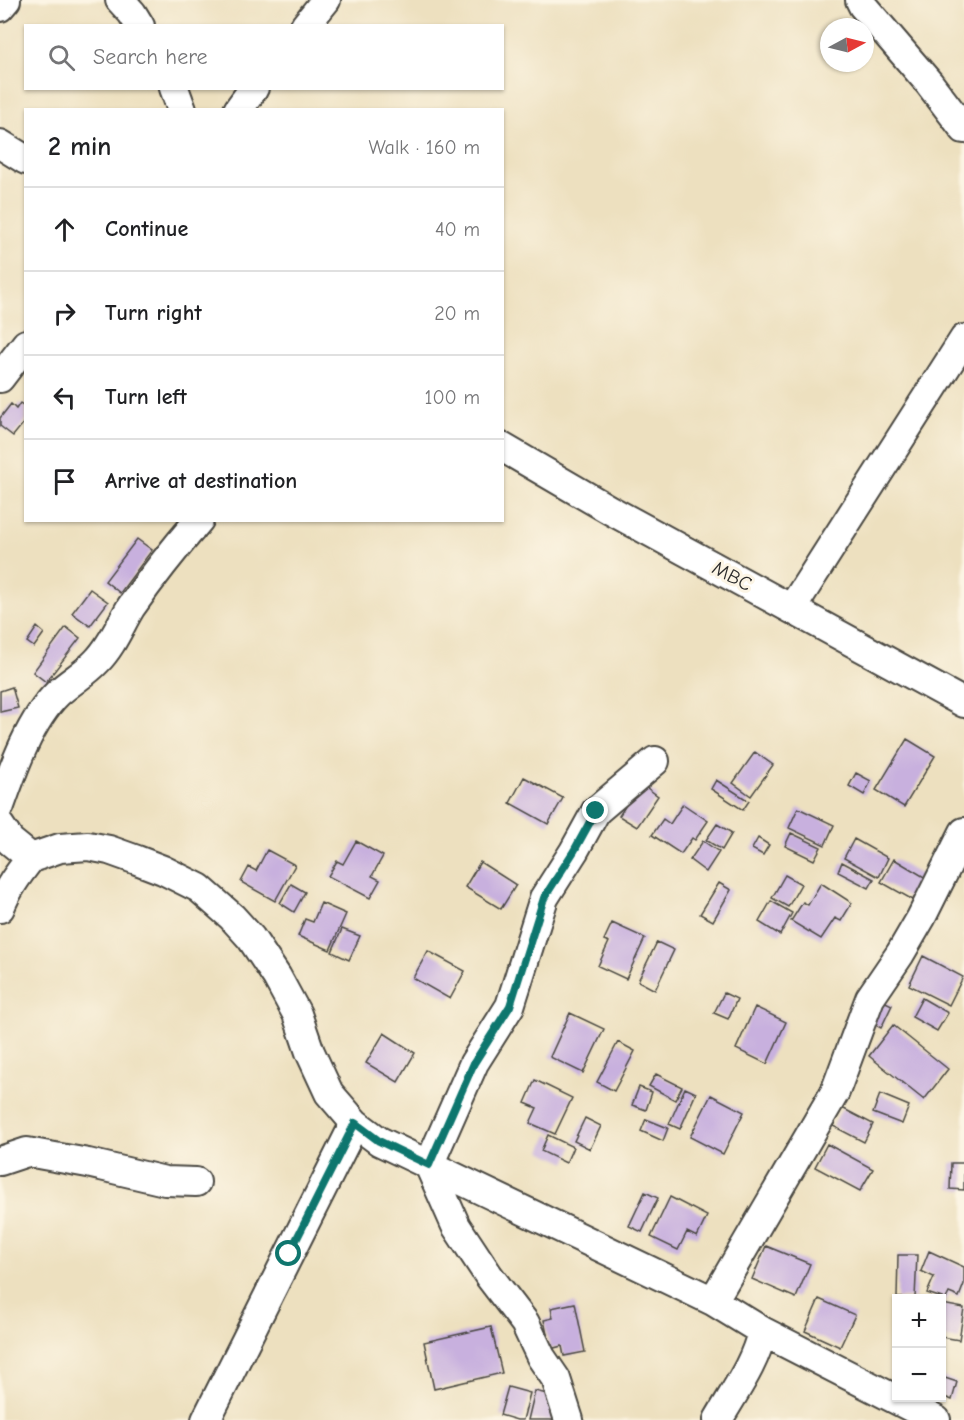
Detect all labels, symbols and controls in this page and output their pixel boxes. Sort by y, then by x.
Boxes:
north arrow [820,18,874,72]
search box [24,24,504,90]
icon: search [45,41,78,74]
text: Search here [93,44,208,70]
text: 2 min [48,132,111,162]
text: Walk · 160 m [369,136,480,159]
icon: ahead [48,213,81,246]
text: Continue [105,216,188,242]
text: 40 m [435,218,480,241]
icon: right [48,297,81,330]
text: Turn right [105,300,202,326]
text: 20 m [434,302,480,325]
icon: left [48,381,81,414]
text: Turn left [105,384,187,410]
text: 100 m [425,386,480,409]
icon: arrive [48,465,81,498]
text: Arrive at destination [105,468,297,494]
street label: MBC [708,556,756,596]
route end [582,797,608,823]
route start [275,1240,301,1266]
map controls [892,1294,946,1402]
button: + [892,1294,946,1348]
button: − [892,1348,946,1402]

